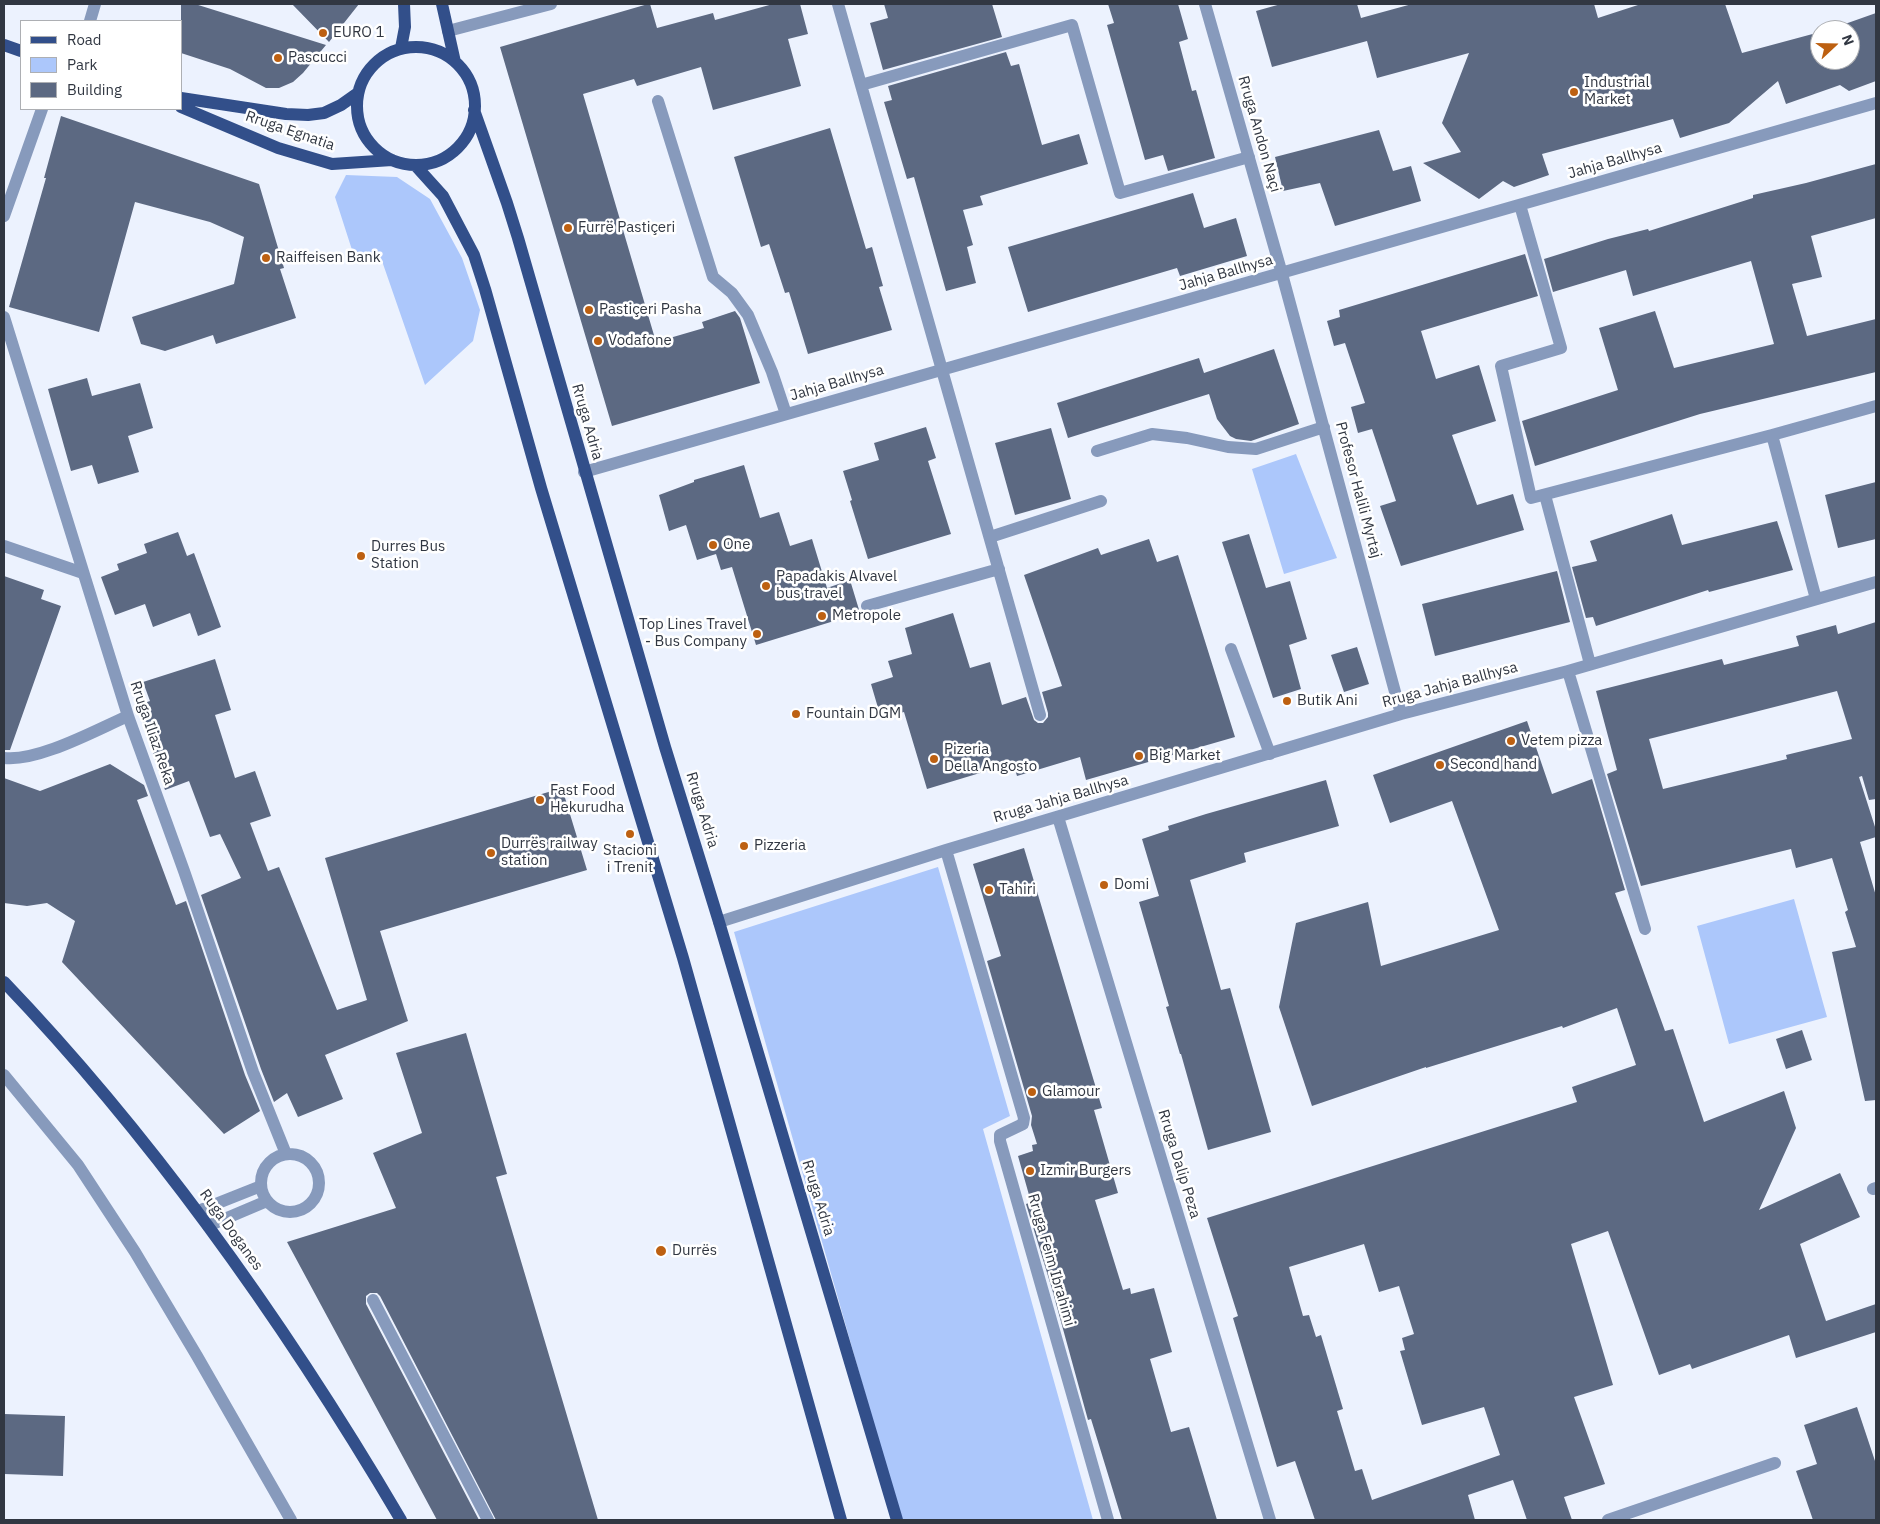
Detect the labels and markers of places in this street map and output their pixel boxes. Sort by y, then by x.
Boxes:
place label: EURO 1 [333,24,385,42]
marker: EURO 1 [317,27,329,39]
place label: Pascucci [288,49,347,67]
marker: Pascucci [272,52,284,64]
place label: Industrial Market [1584,74,1650,109]
marker: Industrial Market [1568,86,1580,98]
place label: Furrë Pastiçeri [578,219,675,237]
marker: Furrë Pastiçeri [562,222,574,234]
place label: Raiffeisen Bank [276,249,381,267]
marker: Raiffeisen Bank [260,252,272,264]
place label: Pastiçeri Pasha [599,301,701,319]
marker: Pastiçeri Pasha [583,304,595,316]
place label: Vodafone [608,332,672,350]
marker: Vodafone [592,335,604,347]
place label: One [723,536,750,554]
place label: Durres Bus Station [371,538,445,573]
marker: One [707,539,719,551]
marker: Durres Bus Station [355,550,367,562]
place label: Papadakis Alvavel bus travel [776,568,897,603]
marker: Papadakis Alvavel bus travel [760,580,772,592]
place label: Metropole [832,607,901,625]
marker: Metropole [816,610,828,622]
place label: Top Lines Travel - Bus Company [639,616,747,651]
marker: Top Lines Travel - Bus Company [751,628,763,640]
place label: Butik Ani [1297,692,1358,710]
marker: Butik Ani [1281,695,1293,707]
place label: Fountain DGM [806,705,901,723]
marker: Fountain DGM [790,708,802,720]
place label: Vetem pizza [1521,732,1602,750]
marker: Vetem pizza [1505,735,1517,747]
place label: Pizeria Della Angosto [944,741,1037,776]
place label: Big Market [1149,747,1221,765]
marker: Big Market [1133,750,1145,762]
marker: Pizeria Della Angosto [928,753,940,765]
place label: Second hand [1450,756,1537,774]
marker: Second hand [1434,759,1446,771]
place label: Fast Food Hekurudha [550,782,624,817]
marker: Fast Food Hekurudha [534,794,546,806]
marker: Stacioni i Trenit [624,828,636,840]
place label: Durrës railway station [501,835,598,870]
place label: Pizzeria [754,837,806,855]
marker: Pizzeria [738,840,750,852]
place label: Stacioni i Trenit [603,842,657,877]
marker: Durrës railway station [485,847,497,859]
place label: Domi [1114,876,1149,894]
marker: Domi [1098,879,1110,891]
place label: Tahiri [999,881,1036,899]
marker: Tahiri [983,884,995,896]
place label: Glamour [1042,1083,1100,1101]
marker: Glamour [1026,1086,1038,1098]
place label: Izmir Burgers [1040,1162,1131,1180]
marker: Izmir Burgers [1024,1165,1036,1177]
place label: Durrës [672,1242,717,1260]
marker: Durrës [654,1244,668,1258]

